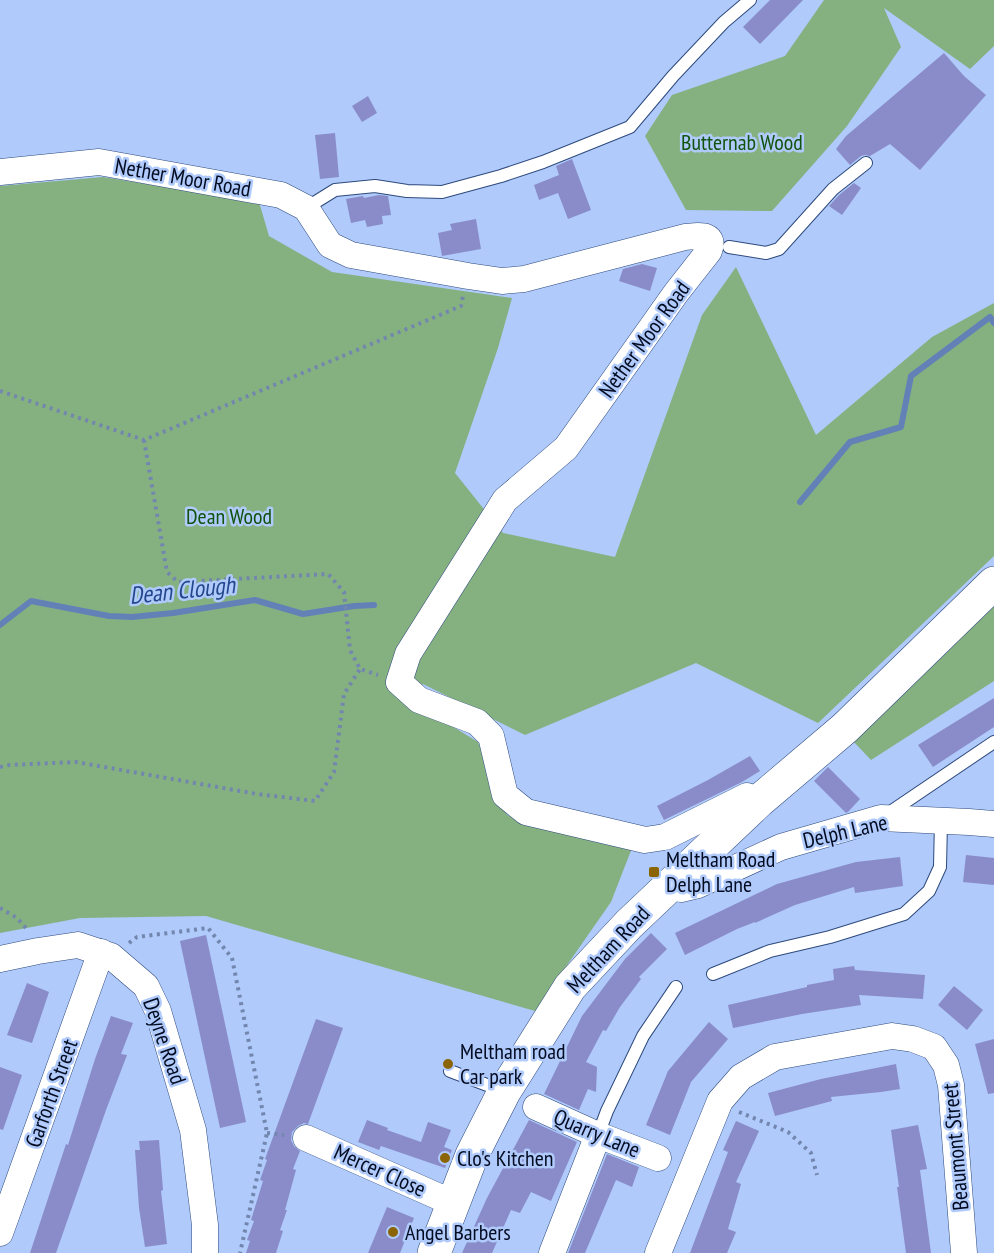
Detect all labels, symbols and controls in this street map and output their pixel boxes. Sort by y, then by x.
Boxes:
park label: Butternab Wood [681,128,803,156]
street label: Nether Moor Road [113,151,253,203]
street label: Nether Moor Road [592,275,696,403]
park label: Dean Wood [186,502,272,530]
water label: Dean Clough [128,569,238,611]
street label: Delph Lane [800,808,890,854]
place label: Meltham Road Delph Lane [666,845,775,898]
marker: Meltham Road Delph Lane [647,865,661,879]
street label: Meltham Road [560,899,656,999]
street label: Deyne Road [137,994,193,1088]
street label: Garforth Street [18,1035,84,1151]
place label: Meltham road Car park [460,1037,566,1090]
marker: Meltham road Car park [441,1057,455,1071]
street label: Beaumont Street [935,1082,975,1212]
street label: Quarry Lane [550,1102,644,1164]
street label: Mercer Close [330,1137,430,1203]
place label: Clo's Kitchen [457,1144,553,1172]
marker: Clo's Kitchen [438,1151,452,1165]
place label: Angel Barbers [405,1218,511,1246]
marker: Angel Barbers [386,1225,400,1239]

